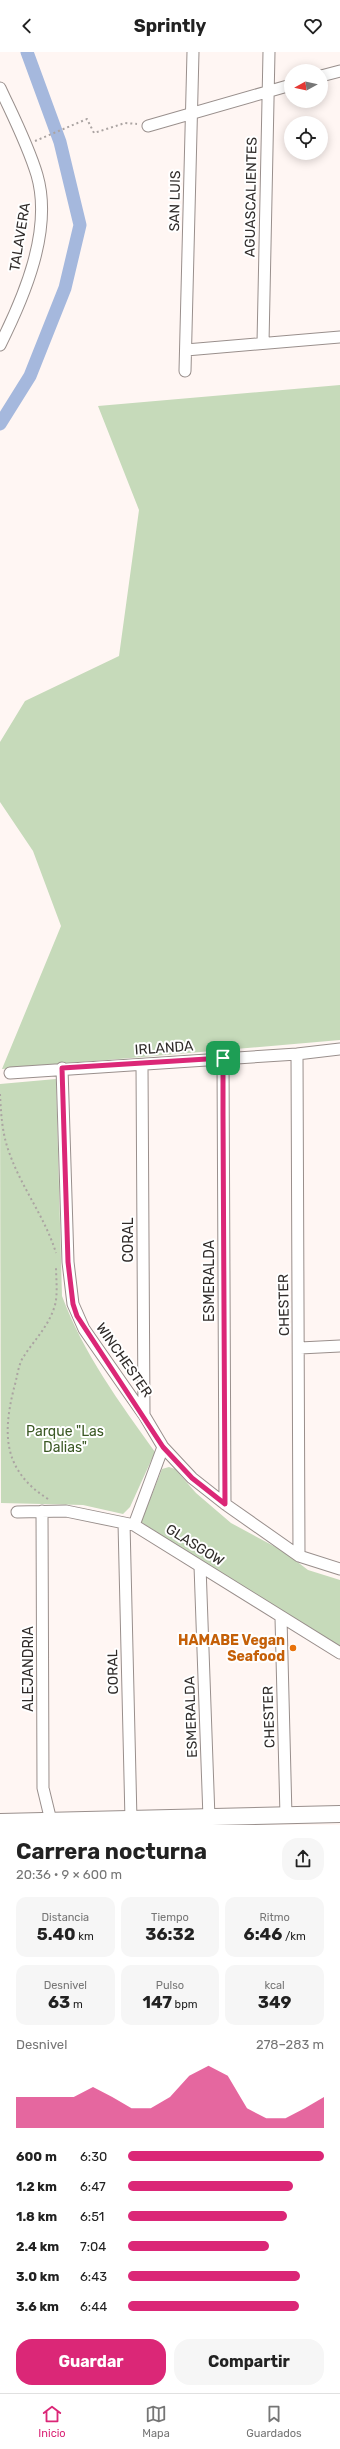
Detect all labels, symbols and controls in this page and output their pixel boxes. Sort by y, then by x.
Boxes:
icon: back [16,15,38,37]
text: Sprintly [134,15,206,37]
icon: heart [302,15,324,37]
north arrow [284,64,328,108]
map controls [284,64,328,160]
button: locate [284,116,328,160]
street label: AGUASCALIENTES [241,137,261,257]
street label: SAN LUIS [166,170,184,232]
street label: TALAVERA [6,201,34,273]
street label: IRLANDA [134,1037,195,1059]
pin [206,1041,240,1075]
icon: arrive [212,1047,234,1069]
street label: CORAL [120,1217,137,1263]
street label: ESMERALDA [201,1239,218,1322]
street label: CHESTER [275,1274,293,1336]
street label: WINCHESTER [92,1320,156,1400]
park label: Parque "Las Dalias" [26,1423,104,1456]
street label: GLASGOW [163,1520,227,1570]
street label: ALEJANDRIA [20,1626,37,1712]
place label: HAMABE Vegan Seafood [178,1632,285,1665]
marker: HAMABE Vegan Seafood [288,1643,298,1653]
street label: CORAL [104,1649,122,1695]
street label: ESMERALDA [181,1675,201,1758]
street label: CHESTER [259,1686,279,1748]
text: Carrera nocturna [16,1838,207,1865]
button: share [282,1838,324,1880]
text: 20:36 · 9 × 600 m [16,1867,122,1882]
text: Distancia [41,1911,89,1924]
text: Tiempo [151,1911,189,1924]
text: Ritmo [260,1911,290,1924]
text: 5.40 [37,1924,76,1944]
text: 36:32 [145,1924,195,1944]
text: 6:46 [244,1924,282,1944]
text: km [76,1930,94,1943]
text: /km [282,1930,306,1943]
text: Desnivel [44,1979,87,1992]
text: Pulso [156,1979,184,1992]
text: kcal [265,1979,285,1992]
text: 63 [48,1992,70,2012]
text: 147 [143,1992,172,2012]
text: 349 [258,1992,291,2012]
text: m [70,1998,83,2011]
text: bpm [172,1998,197,2011]
text: Desnivel [16,2037,67,2052]
text: 278–283 m [256,2037,324,2052]
text: 600 m [16,2149,57,2164]
text: 6:30 [80,2149,107,2164]
text: 1.2 km [16,2179,57,2194]
text: 6:47 [80,2179,106,2194]
text: 1.8 km [16,2209,57,2224]
text: 6:51 [80,2209,104,2224]
text: 2.4 km [16,2239,59,2254]
text: 7:04 [80,2239,106,2254]
text: 3.0 km [16,2269,59,2284]
text: 6:43 [80,2269,107,2284]
text: 3.6 km [16,2299,59,2314]
text: 6:44 [80,2299,107,2314]
button: Guardar [16,2339,166,2385]
button: Compartir [174,2339,324,2385]
tab: Inicio [38,2403,66,2440]
tab: Mapa [142,2403,170,2440]
tab: Guardados [246,2403,302,2440]

